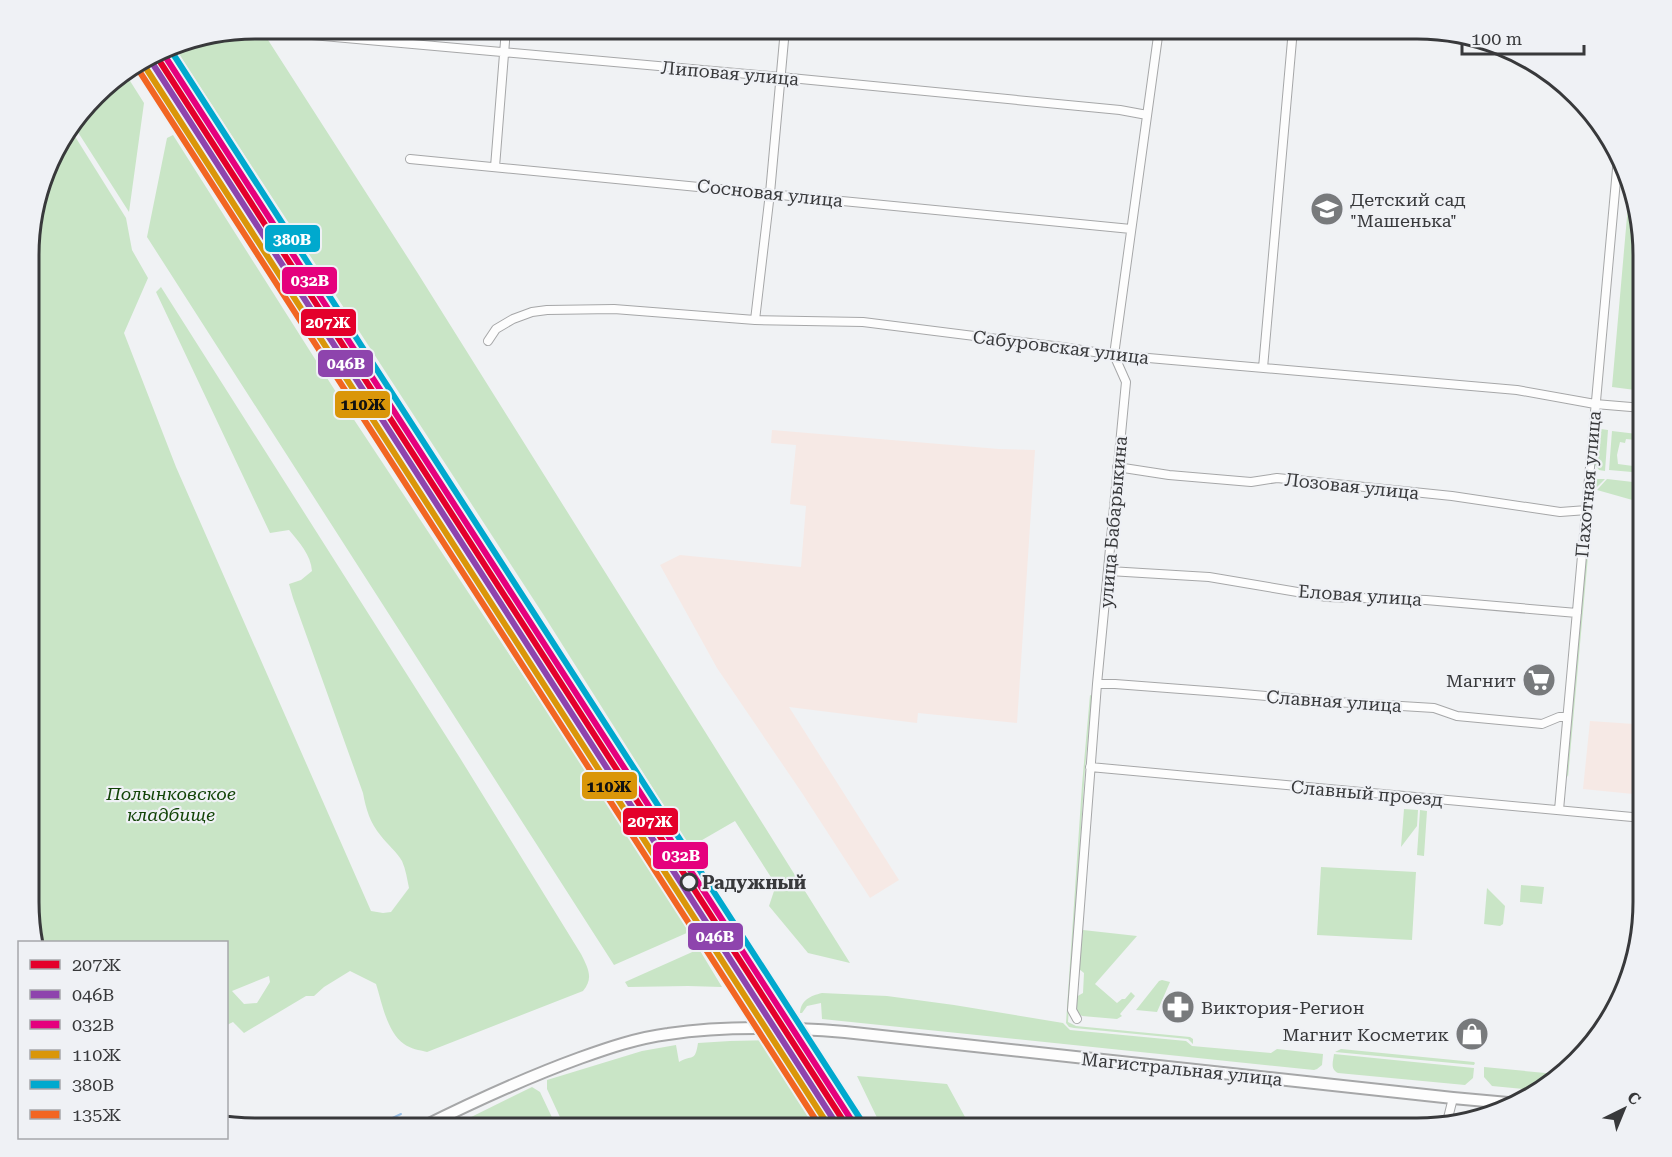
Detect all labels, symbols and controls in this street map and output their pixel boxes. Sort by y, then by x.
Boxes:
scale bar [1462,18,1584,56]
text: 100 m [1471,28,1522,49]
street label: Липовая улица [660,57,800,90]
street label: Сосновая улица [696,175,844,211]
place label: Детский сад "Машенька" [1350,189,1466,231]
school or university icon: Детский сад "Машенька" [1309,191,1345,227]
line badge: 380В [264,224,321,253]
text: 380В [273,230,311,249]
line badge: 032В [281,266,338,295]
text: 032В [291,271,329,290]
line badge: 207Ж [300,308,357,337]
text: 207Ж [306,313,350,332]
street label: Сабуровская улица [972,326,1151,368]
line badge: 046В [317,349,374,378]
text: 046В [327,354,365,373]
line badge: 110Ж [334,390,391,419]
text: 110Ж [341,395,385,414]
street label: Пахотная улица [1571,410,1605,558]
street label: улица Бабарыкина [1095,435,1131,609]
street label: Лозовая улица [1284,468,1421,504]
street label: Еловая улица [1297,580,1423,610]
supermarket icon: Магнит [1521,662,1557,698]
place label: Магнит [1446,670,1516,691]
street label: Славная улица [1266,686,1403,716]
line badge: 110Ж [581,771,638,800]
street label: Славный проезд [1290,776,1444,810]
text: 110Ж [587,777,631,796]
park label: Полынковское кладбище [105,783,236,825]
line badge: 207Ж [622,807,679,836]
text: 207Ж [628,812,672,831]
line badge: 032В [652,841,709,870]
text: 032В [662,846,700,865]
place label: Радужный [702,872,806,893]
marker: Радужный [680,873,698,891]
line badge: 046В [687,922,744,951]
text: 046В [696,927,734,946]
legend [18,941,228,1139]
text: 207Ж [72,954,121,975]
text: 046В [72,984,114,1005]
pharmacy icon: Виктория-Регион [1160,989,1196,1025]
place label: Виктория-Регион [1201,997,1365,1018]
text: 032В [72,1014,114,1035]
shop icon: Магнит Косметик [1454,1016,1490,1052]
place label: Магнит Косметик [1283,1024,1449,1045]
text: 110Ж [72,1044,121,1065]
street label: Магистральная улица [1080,1048,1284,1090]
text: 380В [72,1074,114,1095]
north arrow [1594,1079,1654,1139]
text: С [1623,1088,1644,1109]
text: 135Ж [72,1104,121,1125]

